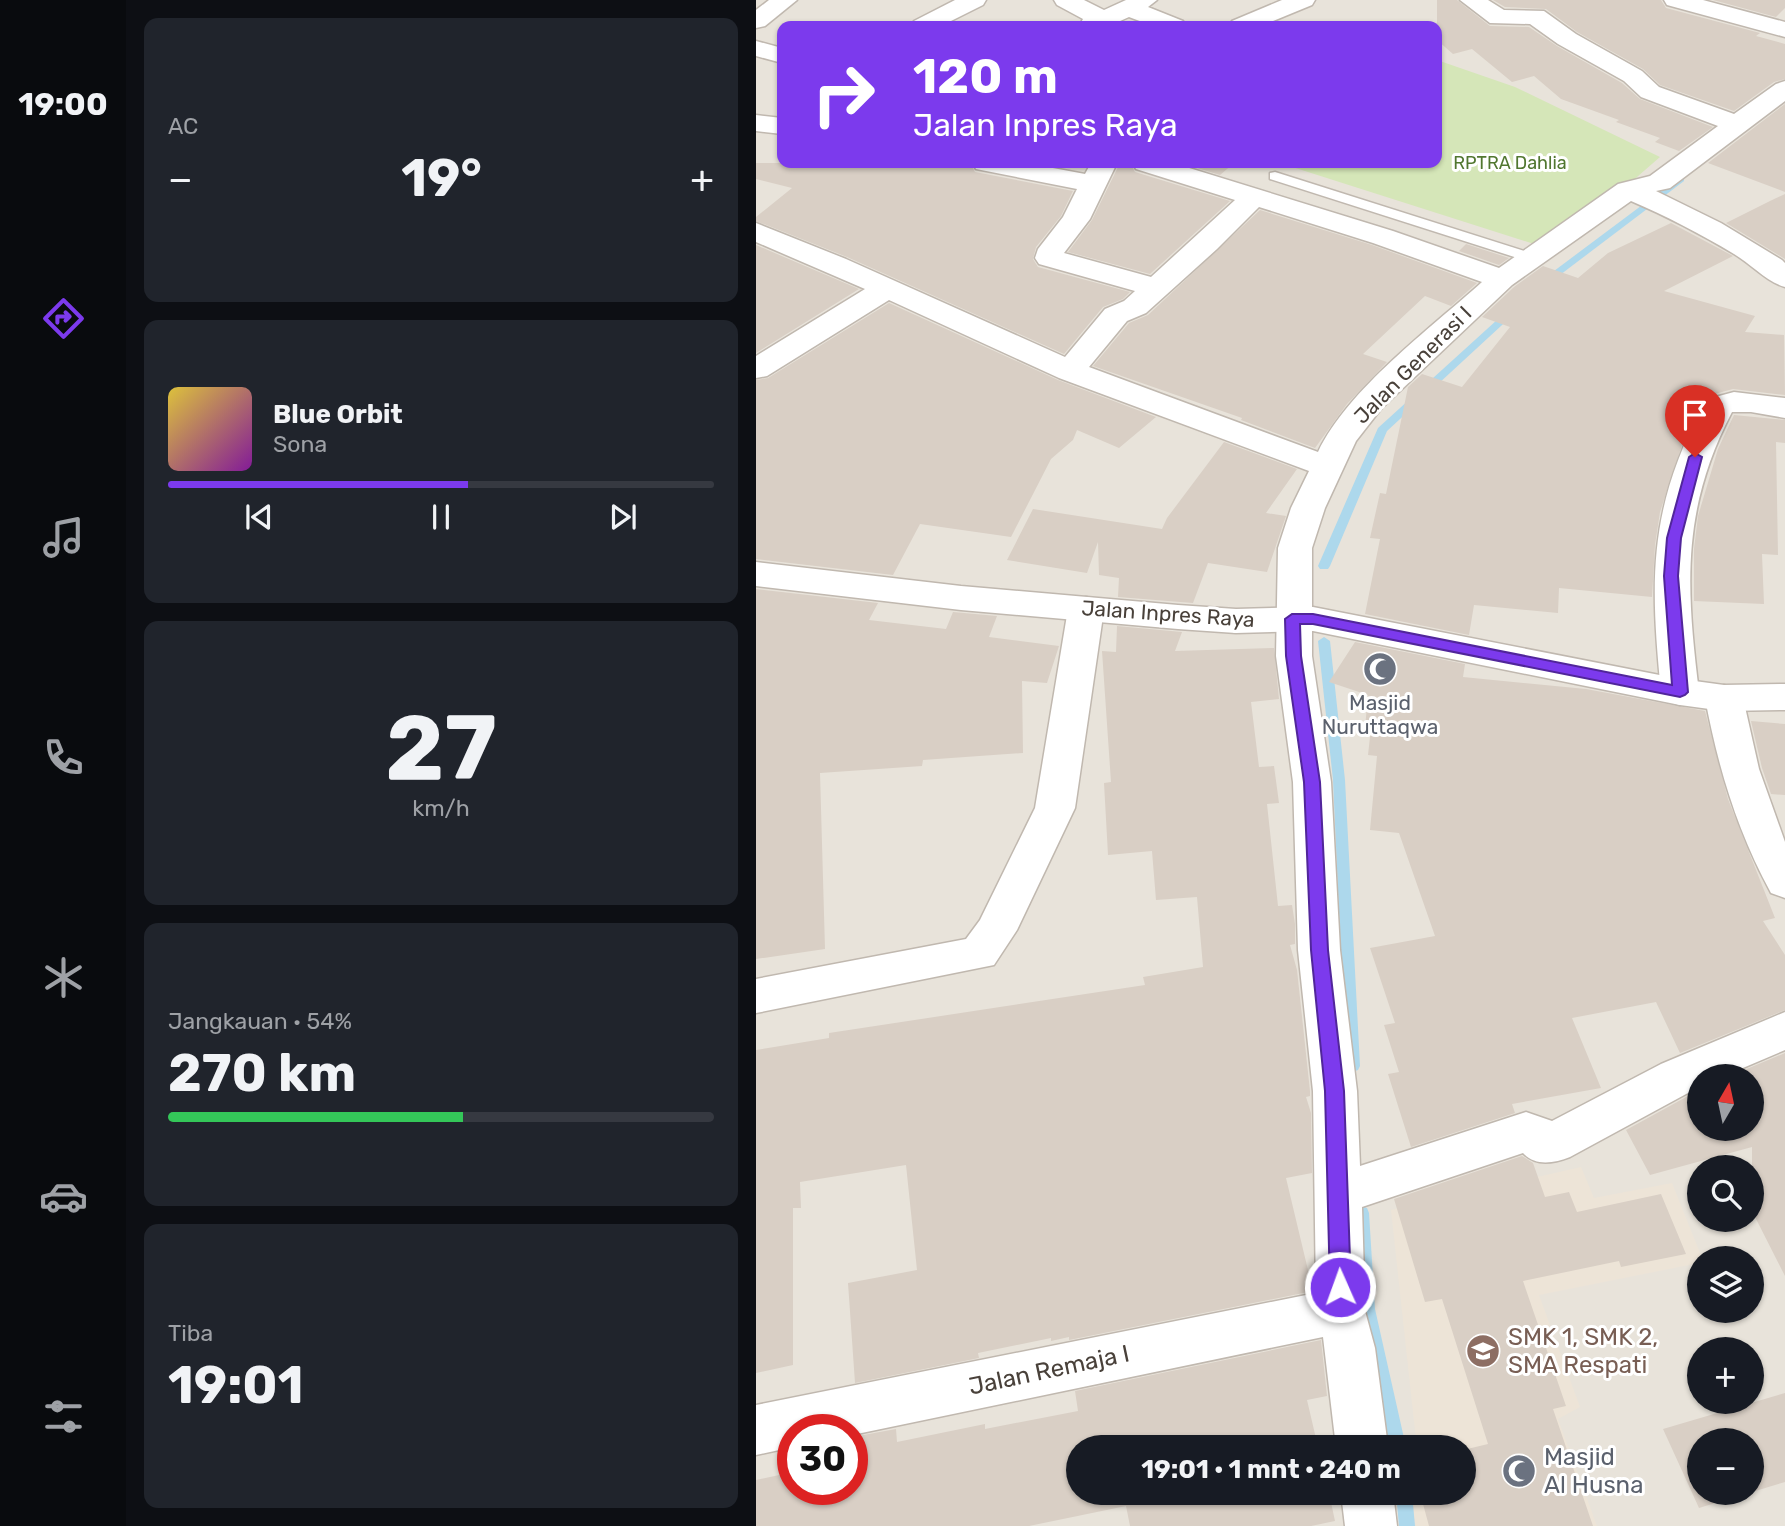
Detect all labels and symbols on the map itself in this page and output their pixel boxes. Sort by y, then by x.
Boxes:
park label: RPTRA Dahlia [1453,152,1567,174]
street label: Jalan Generasi I [1349,301,1477,429]
pin [1665,385,1725,457]
street label: Jalan Inpres Raya [1081,595,1256,632]
mosque icon: Masjid Nuruttaqwa [1361,650,1399,688]
place label: Masjid Nuruttaqwa [1322,690,1438,739]
north arrow [1687,1064,1764,1141]
position arrow [1303,1250,1377,1324]
place label: SMK 1, SMK 2, SMA Respati [1508,1323,1658,1379]
school or university icon: SMK 1, SMK 2, SMA Respati [1464,1332,1502,1370]
street label: Jalan Remaja I [966,1339,1132,1401]
speed limit sign: 30 [777,1414,868,1505]
place label: Masjid Al Husna [1544,1443,1643,1499]
mosque icon: Masjid Al Husna [1500,1452,1538,1490]

